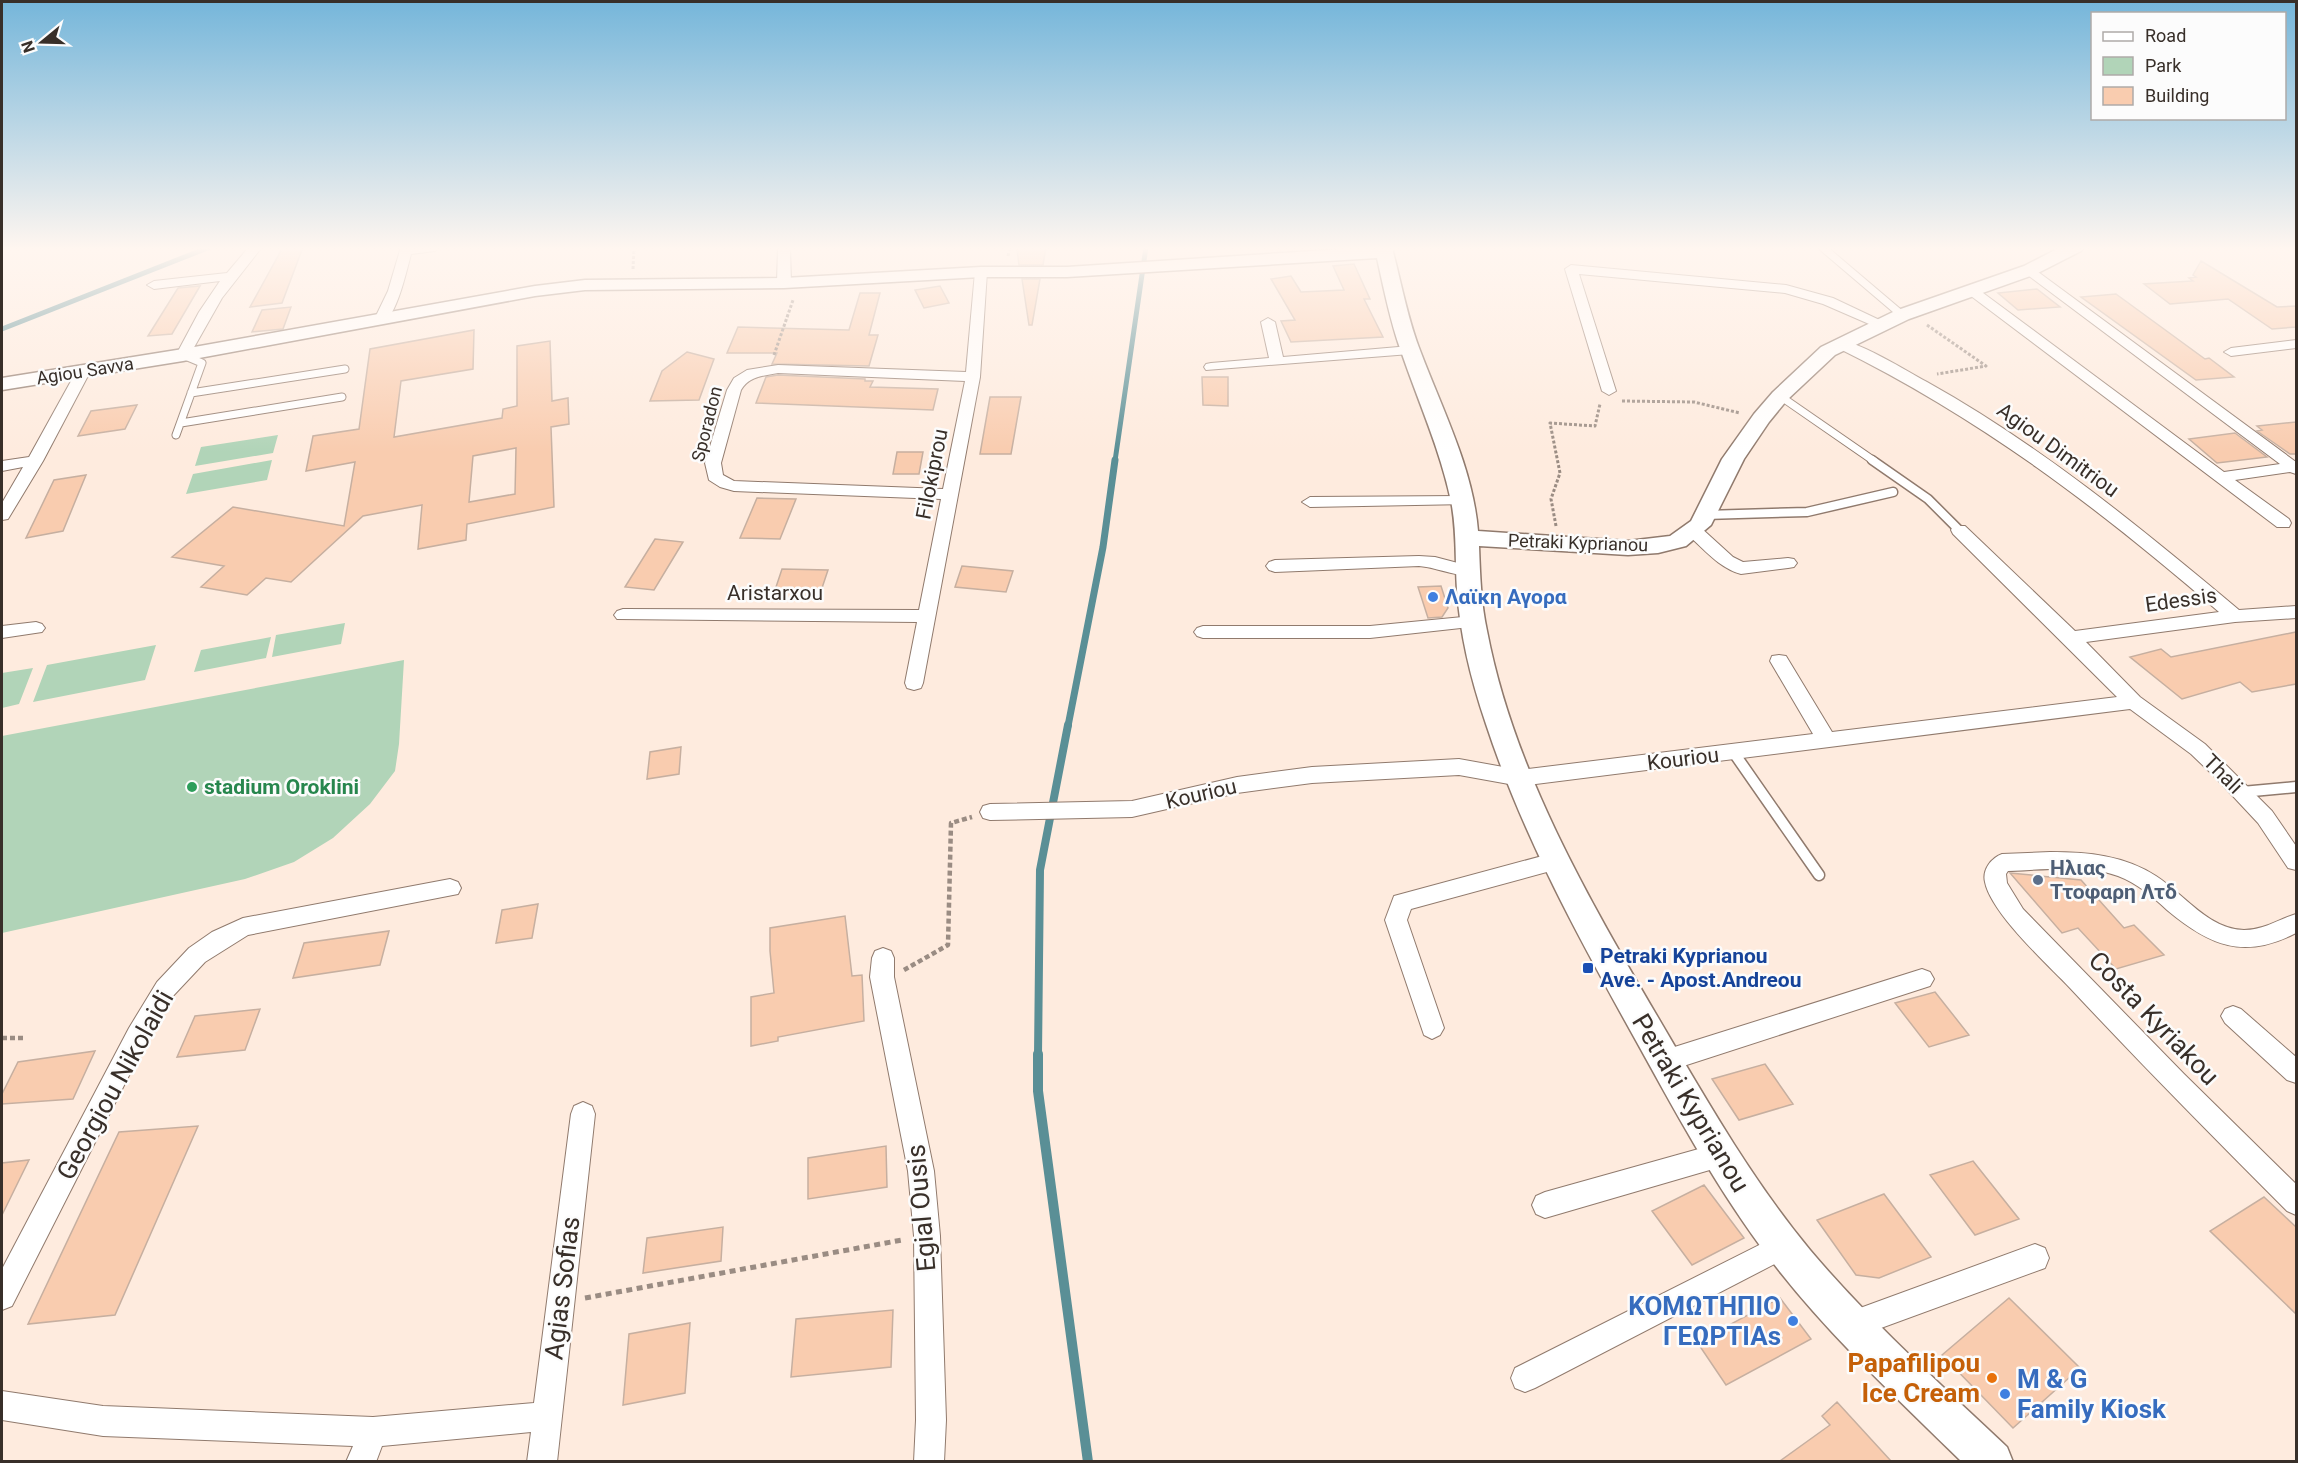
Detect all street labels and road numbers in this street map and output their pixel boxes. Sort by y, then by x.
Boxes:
street label: Agiou Savva [35,352,135,389]
street label: Sporadon [687,384,726,464]
street label: Agiou Dimitriou [1993,398,2123,502]
street label: Filokiprou [911,427,953,521]
street label: Petraki Kyprianou [1508,530,1648,555]
street label: Aristarxou [727,581,823,605]
street label: Edessis [2144,583,2218,617]
street label: Kouriou [1646,743,1720,775]
street label: Thali [2198,749,2248,799]
street label: Kouriou [1163,774,1239,814]
street label: Costa Kyriakou [2083,945,2225,1091]
street label: Georgiou Nikolaidi [50,985,180,1185]
street label: Petraki Kyprianou [1626,1009,1756,1197]
street label: Egial Ousis [900,1143,942,1273]
street label: Agias Sofias [538,1215,586,1361]

